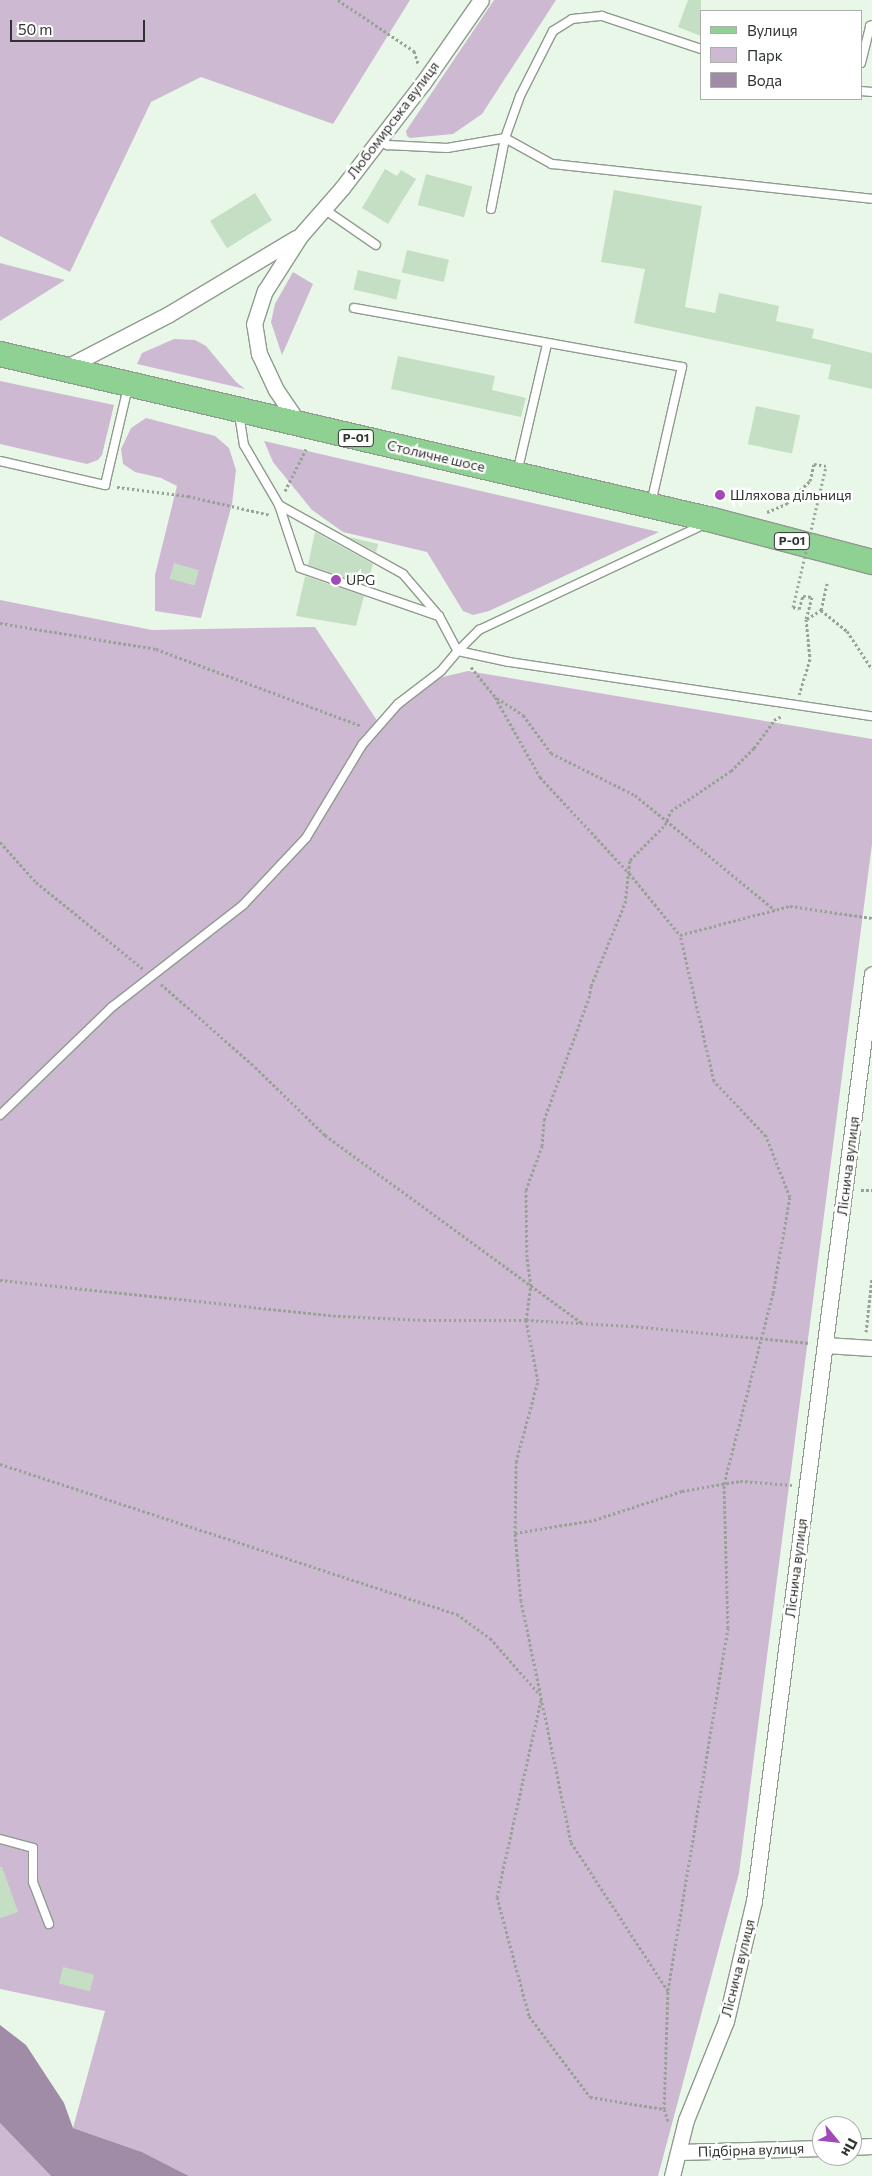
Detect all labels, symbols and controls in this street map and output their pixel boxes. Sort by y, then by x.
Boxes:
scale bar [12,10,148,42]
legend [700,10,862,100]
text: 50 m [18,20,52,38]
text: Вулиця [747,21,798,39]
text: Парк [747,46,783,64]
street label: Любомирська вулиця [343,58,443,182]
text: Вода [747,71,782,89]
road number: Р-01 [337,428,375,448]
street label: Столичне шосе [385,437,487,475]
place label: Шляхова дільниця [730,487,852,503]
marker: Шляхова дільниця [714,489,726,501]
road number: Р-01 [773,532,811,550]
place label: UPG [346,572,375,588]
marker: UPG [330,574,342,586]
street label: Ліснича вулиця [834,1115,862,1217]
street label: Ліснича вулиця [782,1517,810,1619]
street label: Ліснича вулиця [718,1917,758,2019]
north arrow [812,2116,862,2166]
text: Пн [838,2136,862,2160]
street label: Підбірна вулиця [698,2140,804,2160]

